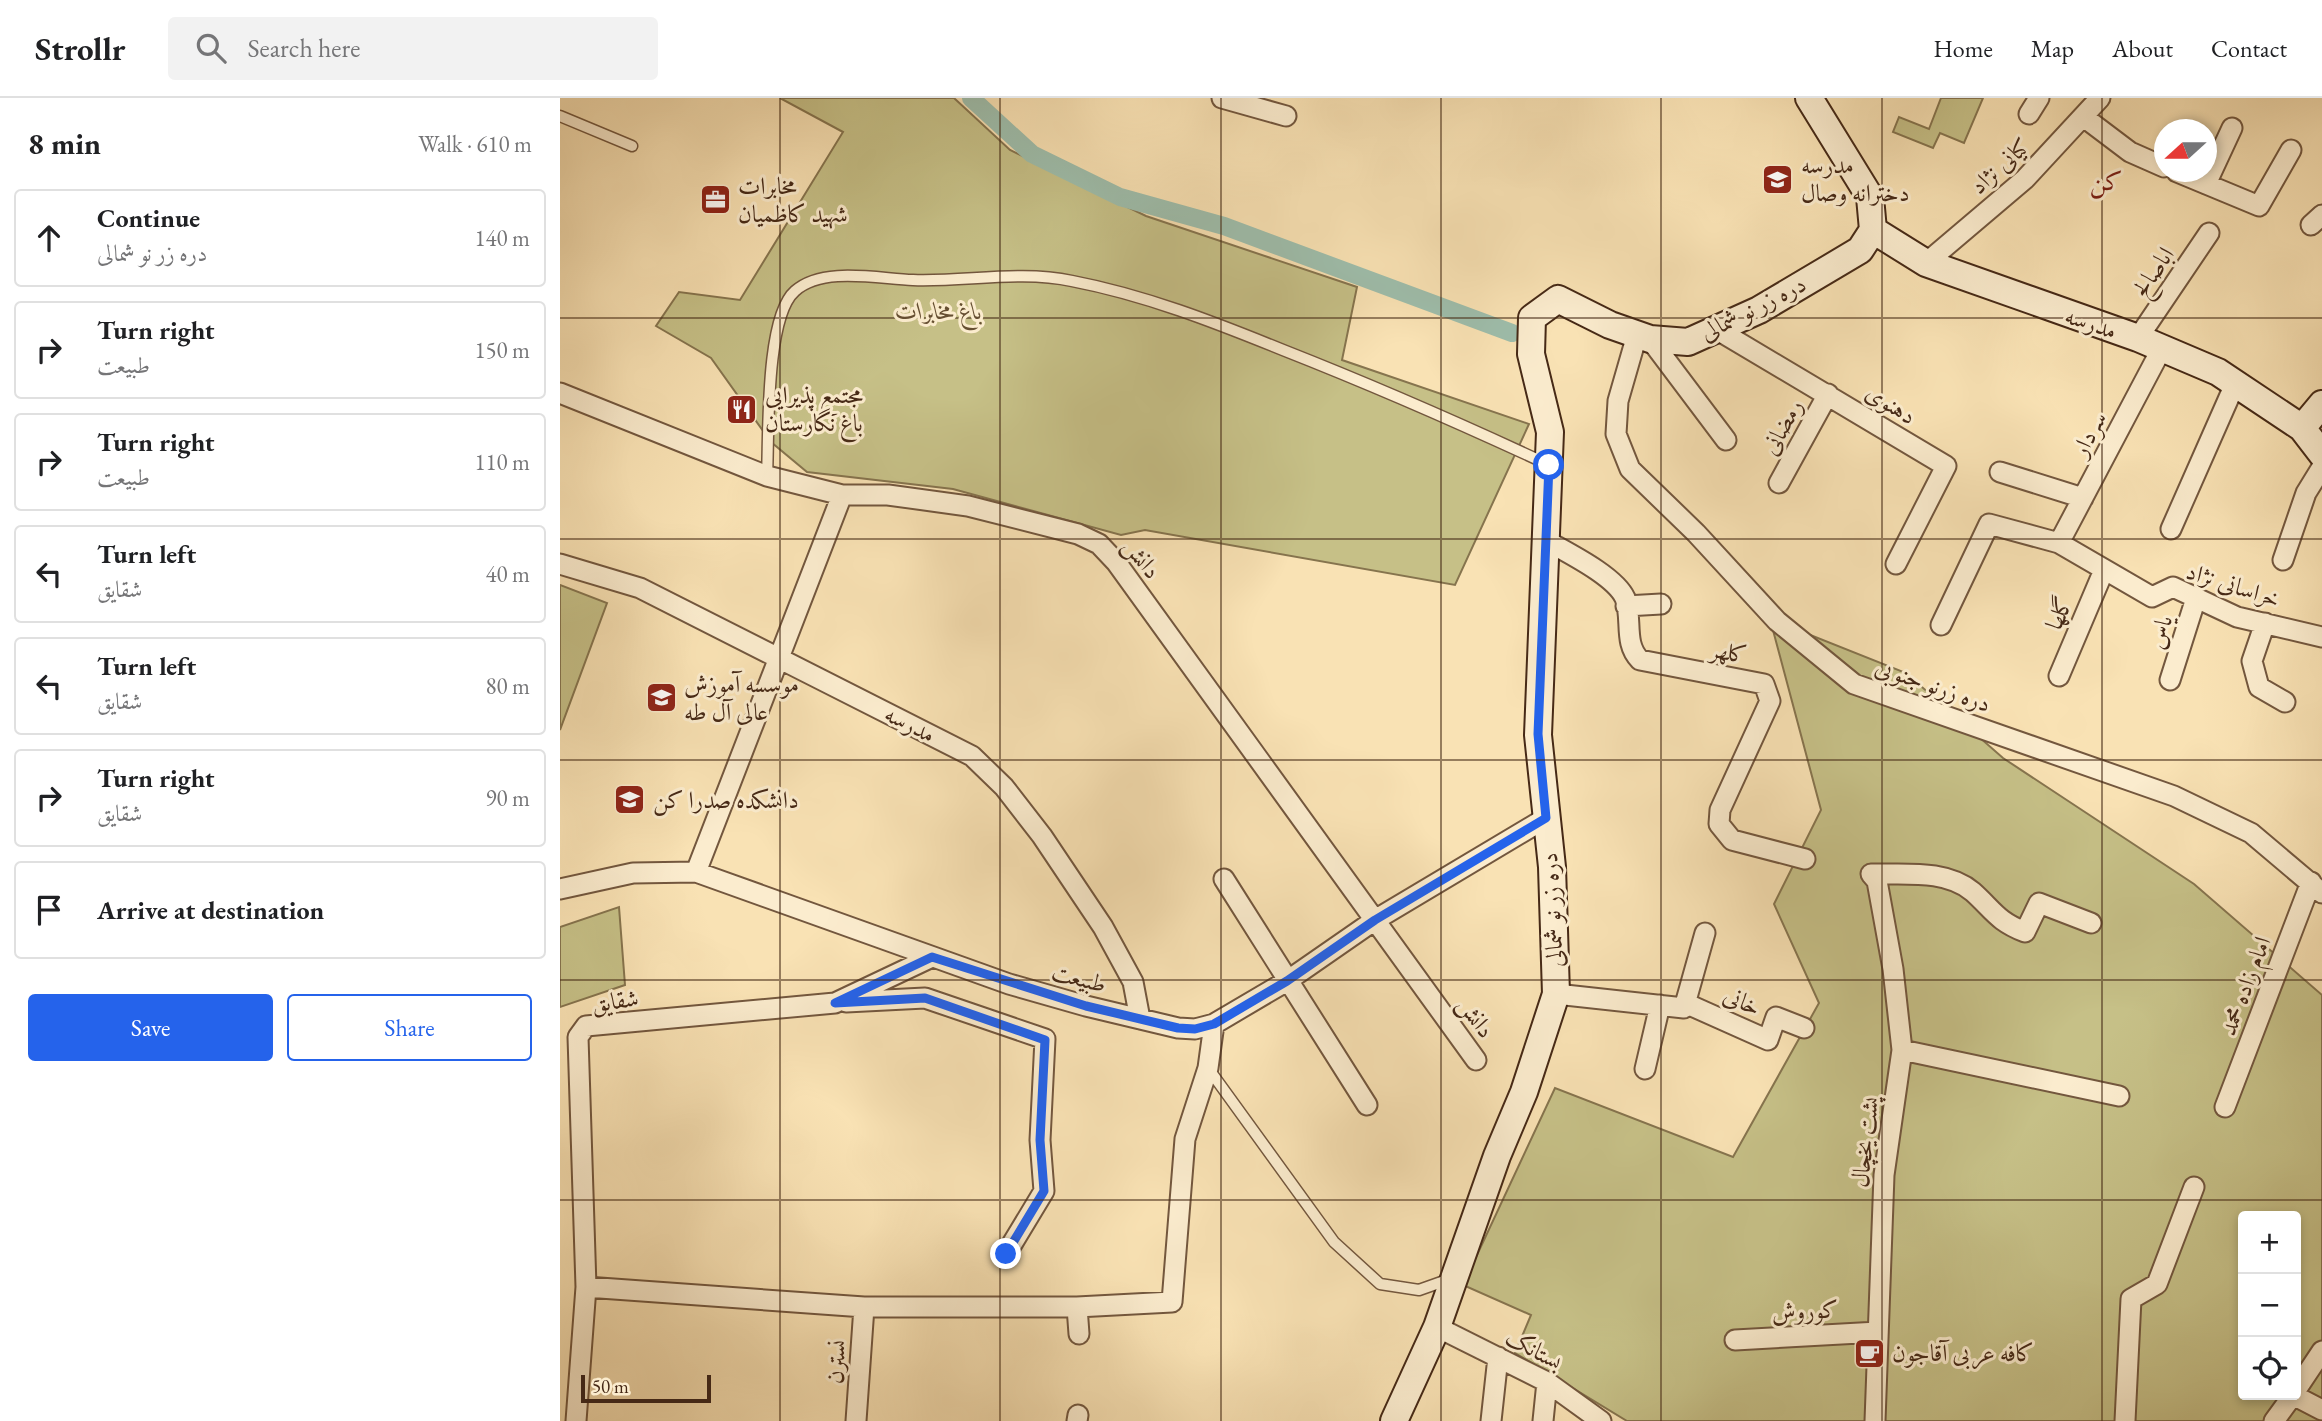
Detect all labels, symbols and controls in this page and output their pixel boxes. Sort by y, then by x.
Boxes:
search box [168,17,658,80]
text: Strollr [35,27,126,70]
icon: search [192,29,230,67]
text: Search here [248,31,360,65]
text: Home [1933,33,1993,64]
text: Map [2031,33,2074,64]
text: About [2112,33,2173,64]
text: Contact [2211,33,2287,64]
north arrow [2154,119,2217,182]
text: 8 min [28,124,101,163]
text: Walk · 610 m [418,129,532,159]
street label: کیانی نژاد [1963,130,2036,201]
place label: مدرسه دخترانه وصال [1801,149,1910,208]
school or university icon: مدرسه دخترانه وصال [1761,162,1795,196]
district label: کن [2089,164,2123,199]
place label: مخابرات شهید کاظمیان [738,170,848,229]
office icon: مخابرات شهید کاظمیان [698,183,732,217]
text: Continue [97,201,200,235]
icon: ahead [30,219,68,257]
text: 140 m [474,223,530,253]
text: دره زر نو شمالی [97,238,207,268]
street label: اباصالح [2125,241,2185,306]
street label: دره زر نو شمالی [1694,268,1811,347]
park label: باغ مخابرات [896,295,983,331]
street label: مدرسه [2061,299,2121,346]
text: Turn right [97,313,215,347]
icon: right [30,331,68,369]
text: 150 m [474,335,530,365]
text: طبیعت [97,350,150,380]
street label: دهنوی [1860,376,1922,431]
place label: مجتمع پذیرایی باغ نگارستان [765,379,863,443]
restaurant icon: مجتمع پذیرایی باغ نگارستان [725,392,759,426]
street label: رمضانی [1754,393,1810,460]
street label: سردار [2063,406,2114,464]
text: Turn right [97,425,215,459]
icon: right [30,443,68,481]
text: 110 m [474,447,530,477]
route start [1533,449,1564,480]
text: طبیعت [97,462,150,492]
street label: دانش [1116,531,1168,585]
text: Turn left [97,537,196,571]
icon: left [30,555,68,593]
street label: خراسانی نژاد [2182,555,2284,614]
text: 40 m [485,559,530,589]
text: شقایق [97,574,142,604]
street label: گلها [2038,591,2079,634]
street label: یاس [2140,610,2180,653]
street label: کلهر [1705,632,1750,670]
text: Turn left [97,649,196,683]
street label: دره زرنو جنوبی [1871,650,1995,721]
icon: left [30,667,68,705]
place label: موسسه آموزش عالی آل طه [684,668,799,727]
text: 80 m [485,671,530,701]
school or university icon: موسسه آموزش عالی آل طه [644,681,678,715]
text: شقایق [97,686,142,716]
street label: مدرسه [880,698,941,749]
text: Turn right [97,761,215,795]
icon: right [30,779,68,817]
text: 90 m [485,783,530,813]
school or university icon: دانشکده صدرا کن [613,783,647,817]
place label: دانشکده صدرا کن [653,784,799,816]
text: شقایق [97,798,142,828]
street label: دره زر نو شمالی [1533,852,1570,968]
icon: arrive [30,891,68,929]
text: Arrive at destination [97,893,324,927]
street label: امام زاده محمد [2211,932,2283,1042]
street label: طبیعت [1048,955,1110,1000]
street label: خانی [1719,979,1766,1022]
street label: شقایق [589,982,641,1019]
street label: دانش [1450,990,1502,1044]
button: Save [28,994,273,1061]
button: Share [287,994,532,1061]
street label: پشت یخچال [1844,1093,1887,1189]
map controls [2238,1211,2301,1400]
button: + [2238,1211,2301,1274]
route end [990,1238,1021,1269]
button: − [2238,1274,2301,1337]
street label: کوروش [1771,1293,1839,1328]
street label: بستانک [1500,1321,1569,1377]
cafe icon: کافه عربی آقاجون [1852,1336,1886,1370]
place label: کافه عربی آقاجون [1892,1337,2034,1370]
button: locate [2238,1337,2301,1400]
street label: نسترن [819,1339,852,1385]
scale bar [581,1372,710,1404]
text: 50 m [592,1374,629,1399]

